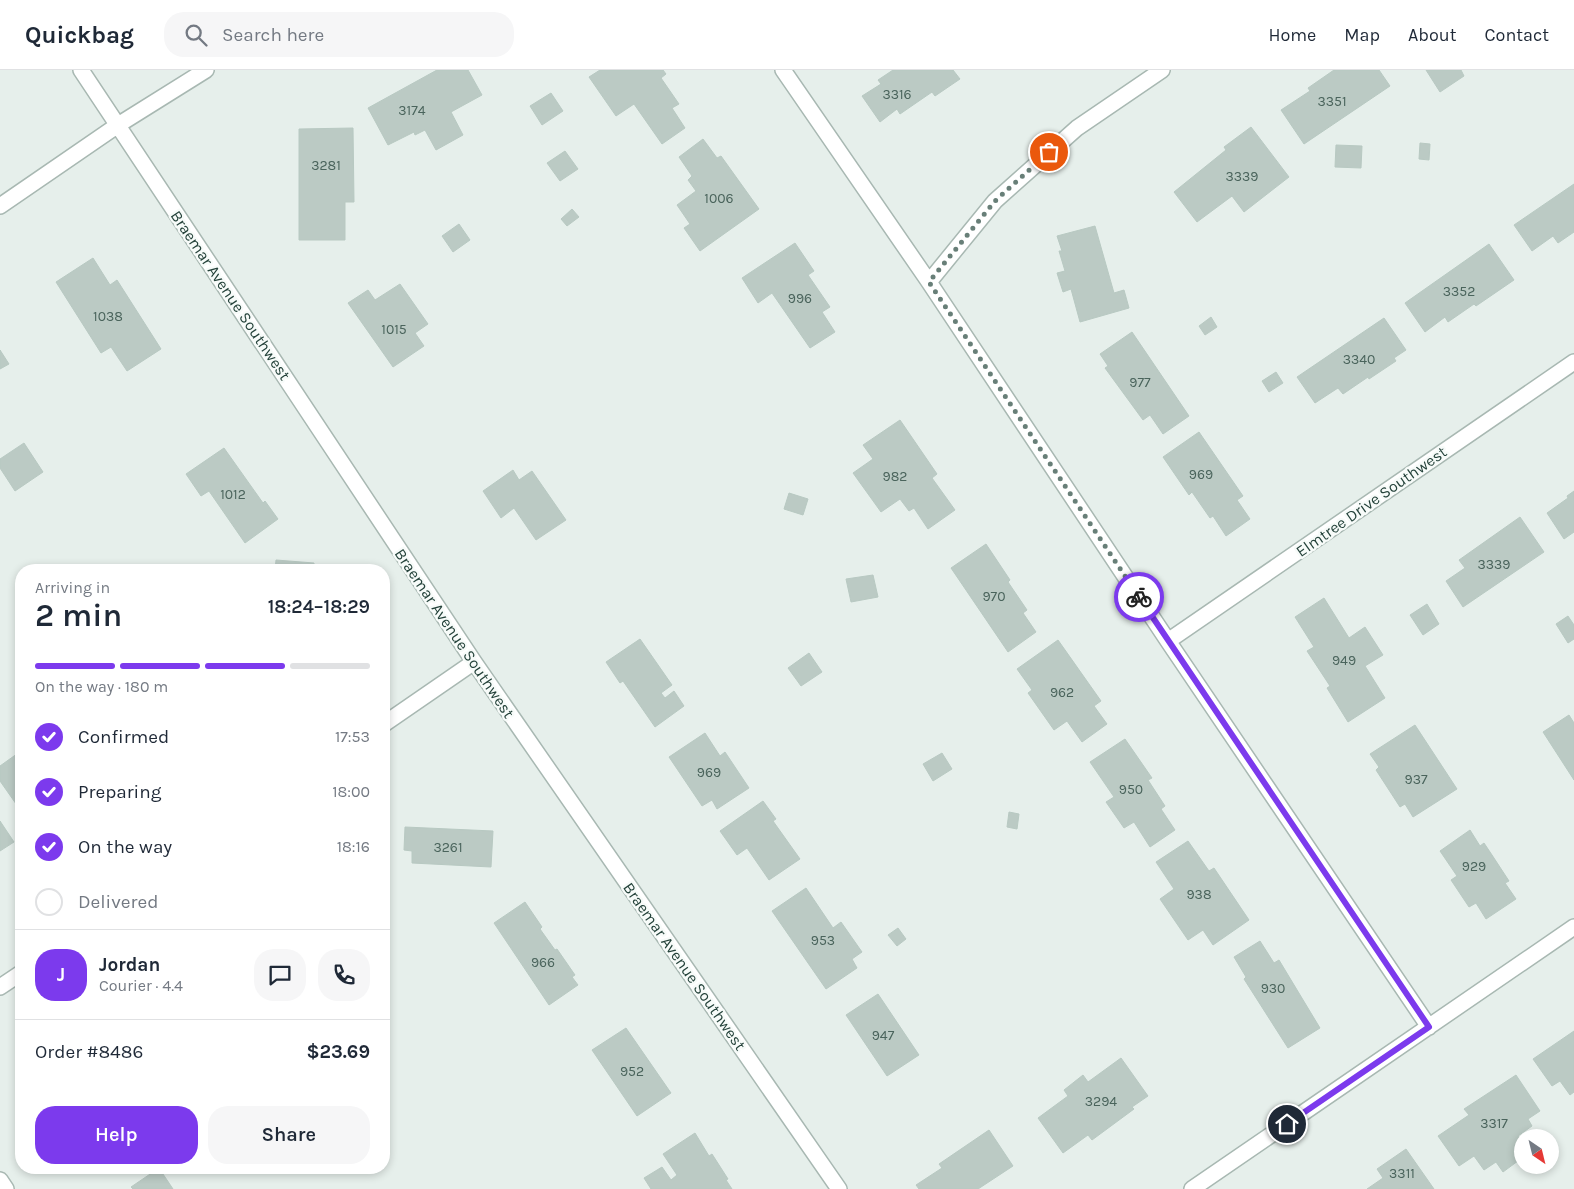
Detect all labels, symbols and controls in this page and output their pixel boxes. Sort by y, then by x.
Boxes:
search box [164,12,514,57]
text: Quickbag [25,21,134,49]
icon: search [182,21,210,49]
text: Search here [222,24,324,46]
text: Home [1268,24,1316,46]
text: Map [1344,24,1380,46]
text: About [1408,24,1457,46]
text: Contact [1485,24,1549,46]
house number: 3316 [882,86,912,103]
house number: 3351 [1317,93,1347,110]
house number: 3174 [398,102,426,119]
pin [1028,131,1070,173]
icon: bag [1035,138,1063,166]
house number: 3281 [311,157,341,174]
house number: 3339 [1226,168,1258,185]
house number: 1006 [704,190,734,207]
street label: Braemar Avenue Southwest [167,207,295,384]
house number: 3352 [1443,283,1475,300]
house number: 996 [788,290,812,307]
house number: 1038 [93,308,123,325]
house number: 1015 [381,321,407,338]
house number: 3340 [1343,351,1375,368]
house number: 977 [1129,374,1151,391]
street label: Elmtree Drive Southwest [1292,442,1450,561]
house number: 969 [1189,466,1213,483]
house number: 982 [883,468,907,485]
house number: 1012 [220,486,246,503]
street label: Braemar Avenue Southwest [391,545,519,722]
house number: 3339 [1478,556,1510,573]
courier [1114,572,1164,622]
text: Arriving in [35,578,110,597]
icon: bike [1125,583,1153,611]
house number: 970 [982,588,1006,605]
text: 18:24–18:29 [268,596,370,618]
text: 2 min [35,597,122,634]
house number: 949 [1332,652,1356,669]
text: On the way · 180 m [35,677,168,696]
house number: 962 [1050,684,1074,701]
icon: check [35,723,63,751]
text: Confirmed [78,726,169,748]
text: 17:53 [335,727,370,746]
house number: 969 [697,764,721,781]
house number: 937 [1405,771,1428,788]
icon: check [35,778,63,806]
text: Preparing [78,781,161,803]
house number: 950 [1119,781,1143,798]
text: 18:00 [332,782,370,801]
icon: check [35,833,63,861]
text: On the way [78,836,172,858]
text: 18:16 [337,837,370,856]
house number: 3261 [433,839,463,856]
house number: 929 [1462,858,1486,875]
street label: Braemar Avenue Southwest [619,879,750,1054]
house number: 938 [1187,886,1212,903]
text: Delivered [78,891,158,913]
house number: 953 [811,932,835,949]
button: chat [254,949,306,1001]
button: phone [318,949,370,1001]
text: Jordan [99,954,160,976]
house number: 966 [531,954,555,971]
text: J [57,964,65,986]
text: Courier · 4.4 [99,976,183,995]
house number: 930 [1261,980,1285,997]
house number: 947 [872,1027,895,1044]
text: Order #8486 [35,1041,143,1063]
text: $23.69 [306,1041,370,1063]
house number: 952 [620,1063,644,1080]
house number: 3294 [1085,1093,1117,1110]
pin [1266,1103,1308,1145]
button: Help [35,1106,198,1164]
button: Share [208,1106,370,1164]
icon: home [1273,1110,1301,1138]
house number: 3317 [1480,1115,1508,1132]
north arrow [1514,1129,1559,1174]
map controls [1514,1129,1559,1174]
house number: 3311 [1389,1165,1415,1182]

